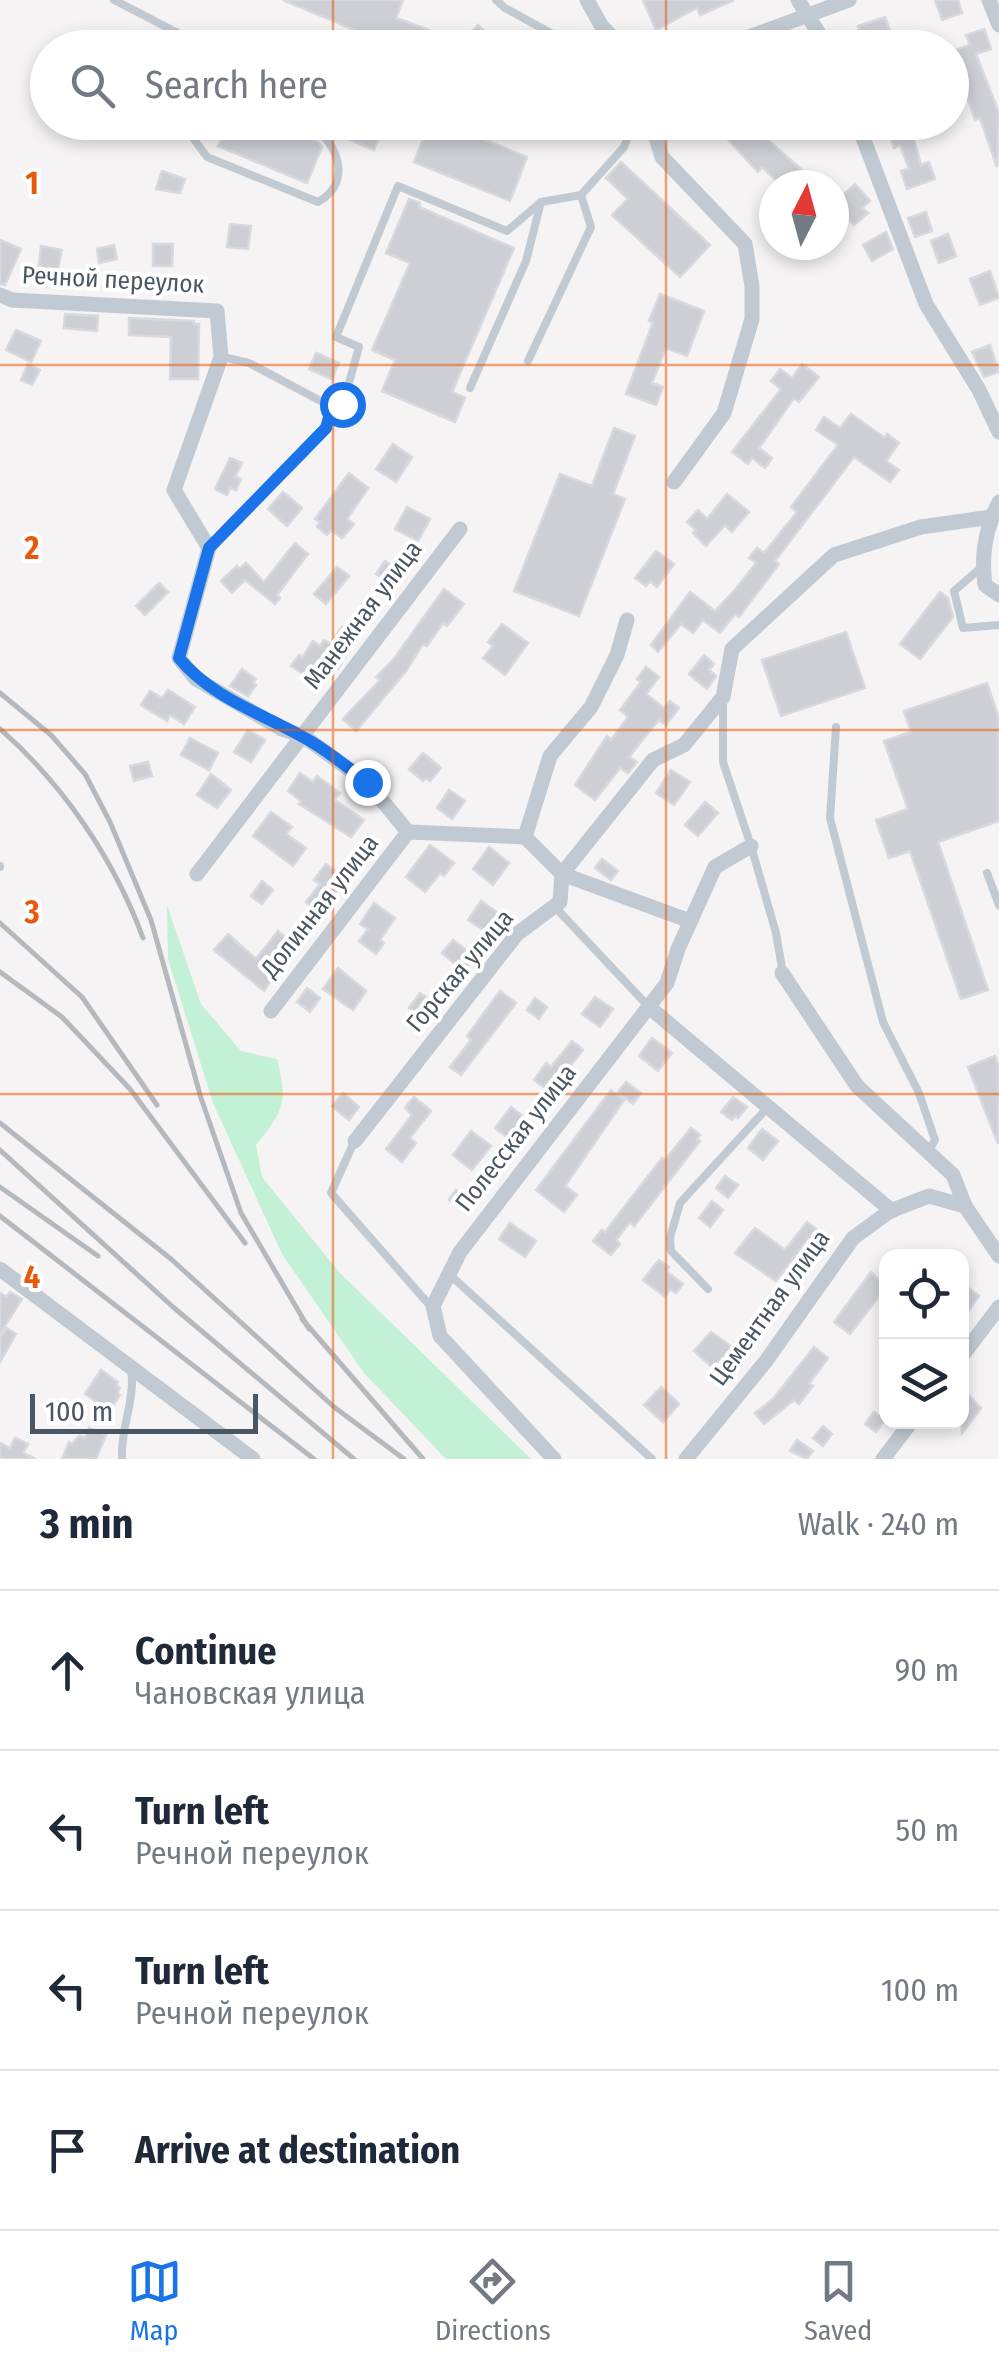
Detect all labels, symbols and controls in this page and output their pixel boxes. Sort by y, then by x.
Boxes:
search box [30,30,969,140]
icon: search [65,58,120,113]
text: Search here [145,62,328,108]
text: 1 [25,164,39,202]
north arrow [759,170,849,260]
street label: Речной переулок [21,260,205,300]
route start [320,382,366,428]
text: 2 [24,529,40,567]
street label: Манежная улица [297,535,429,695]
route end [345,760,391,806]
street label: Долинная улица [254,829,385,984]
text: 3 [23,893,40,931]
street label: Горская улица [400,904,520,1038]
street label: Полесская улица [449,1058,583,1218]
street label: Цементная улица [704,1224,836,1392]
map controls [879,1249,969,1429]
button: locate [879,1249,969,1339]
text: 4 [24,1258,40,1296]
button: layers [879,1339,969,1429]
scale bar [30,1389,258,1434]
text: 100 m [45,1395,113,1428]
text: 3 min [40,1499,134,1549]
text: Walk · 240 m [798,1505,959,1543]
text: Continue [135,1628,276,1674]
icon: ahead [40,1643,95,1698]
text: 90 m [895,1651,959,1689]
text: Чановская улица [135,1674,366,1712]
text: Turn left [135,1788,269,1834]
icon: left [40,1803,95,1858]
text: 50 m [896,1811,959,1849]
text: Речной переулок [135,1834,369,1872]
text: Turn left [135,1948,269,1994]
icon: left [40,1963,95,2018]
text: 100 m [881,1971,959,2009]
text: Речной переулок [135,1994,369,2032]
icon: arrive [40,2123,95,2178]
text: Arrive at destination [135,2127,460,2173]
tab: Map [127,2254,182,2347]
tab: Directions [435,2254,551,2347]
tab: Saved [804,2254,872,2347]

